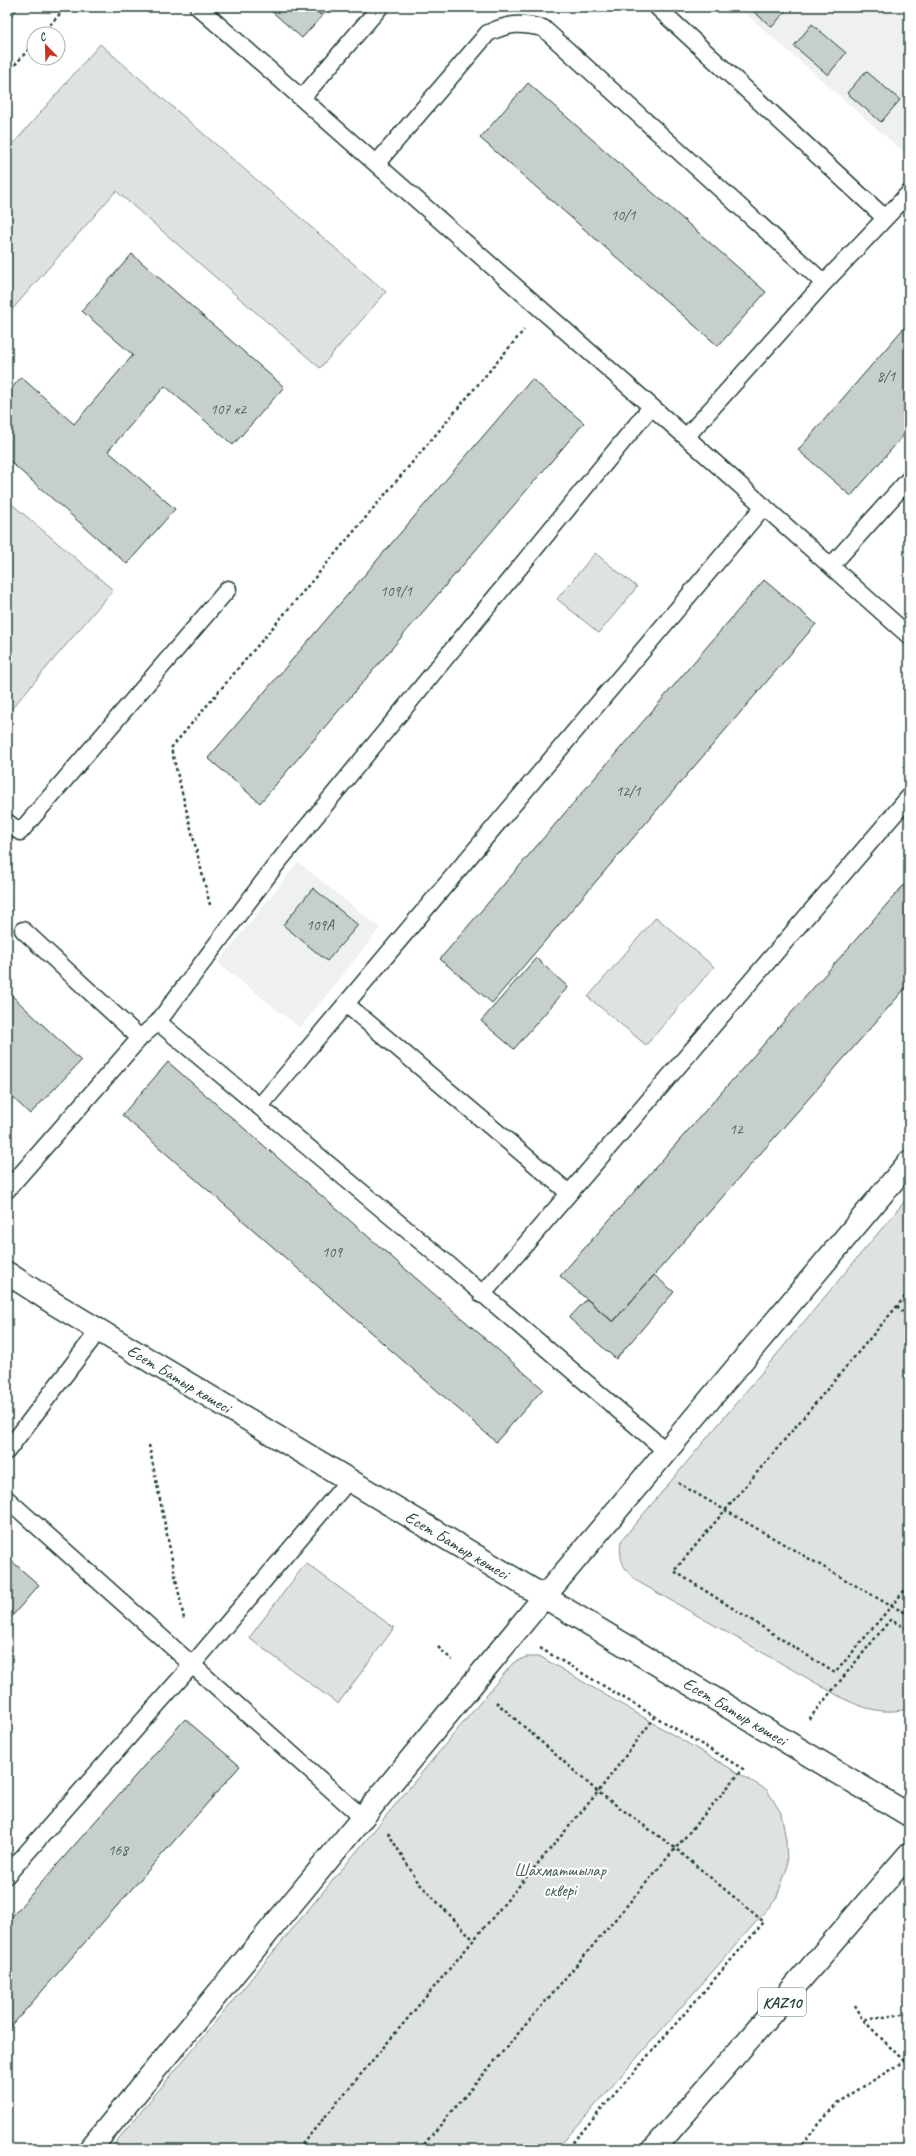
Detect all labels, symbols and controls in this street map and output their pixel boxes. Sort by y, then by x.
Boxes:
north arrow [26,26,66,66]
text: С [37,29,49,44]
house number: 10/1 [610,206,637,225]
house number: 8/1 [877,367,896,386]
house number: 107 к2 [210,400,247,419]
house number: 109/1 [380,582,413,601]
house number: 12/1 [615,782,642,801]
house number: 109А [306,916,335,935]
house number: 12 [729,1120,744,1139]
house number: 109 [322,1243,343,1262]
street label: Есет Батыр көшесі [123,1340,236,1419]
street label: Есет Батыр көшесі [402,1506,514,1585]
street label: Есет Батыр көшесі [680,1673,792,1751]
house number: 168 [108,1841,129,1860]
park label: Шахматшылар сквері [514,1860,608,1901]
road number: KAZ10 [758,1988,806,2016]

